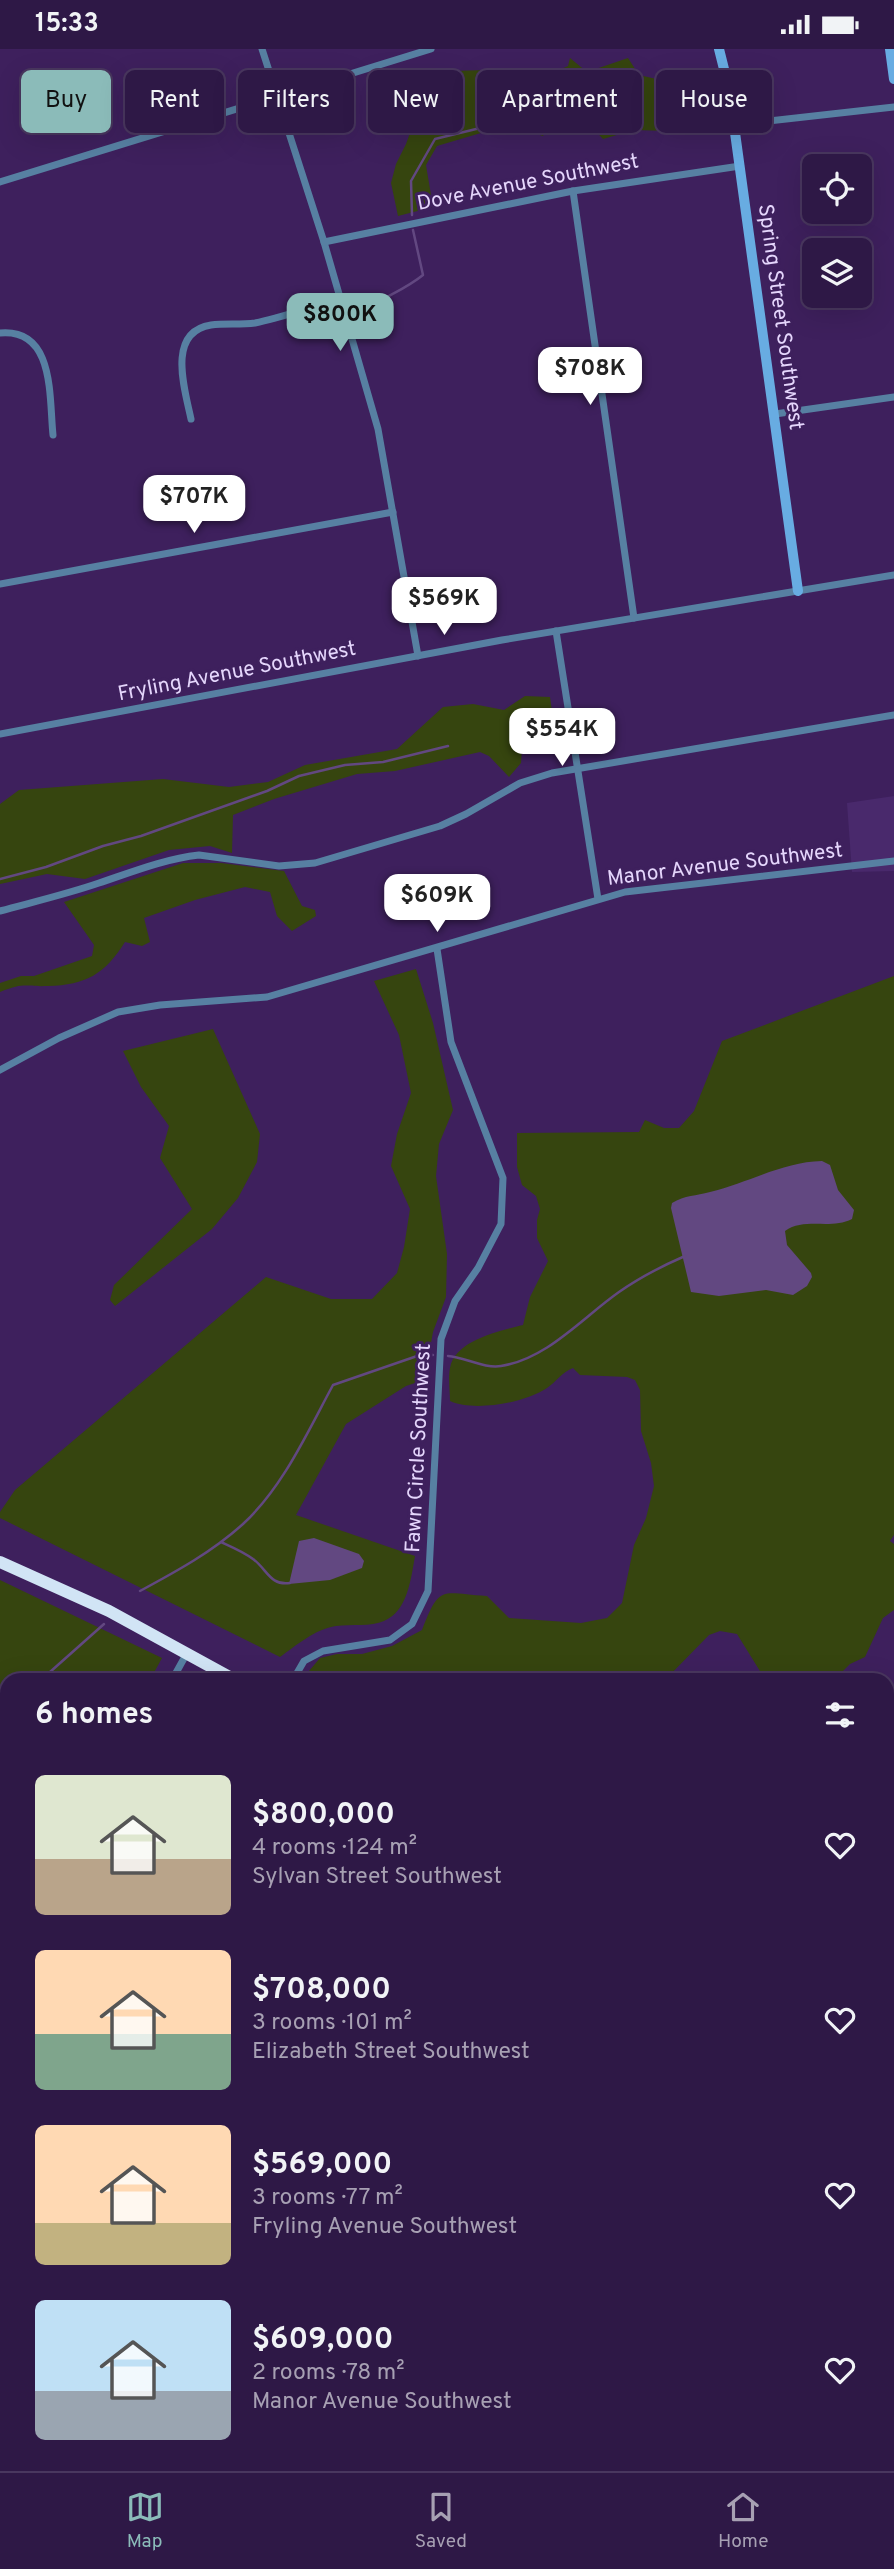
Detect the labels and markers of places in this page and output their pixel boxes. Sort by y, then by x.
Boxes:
pin: $800K [291,293,389,353]
pin: $708K [541,347,639,407]
pin: $707K [145,475,243,535]
pin: $569K [395,577,493,637]
pin: $554K [513,709,611,768]
pin: $609K [388,875,486,934]

